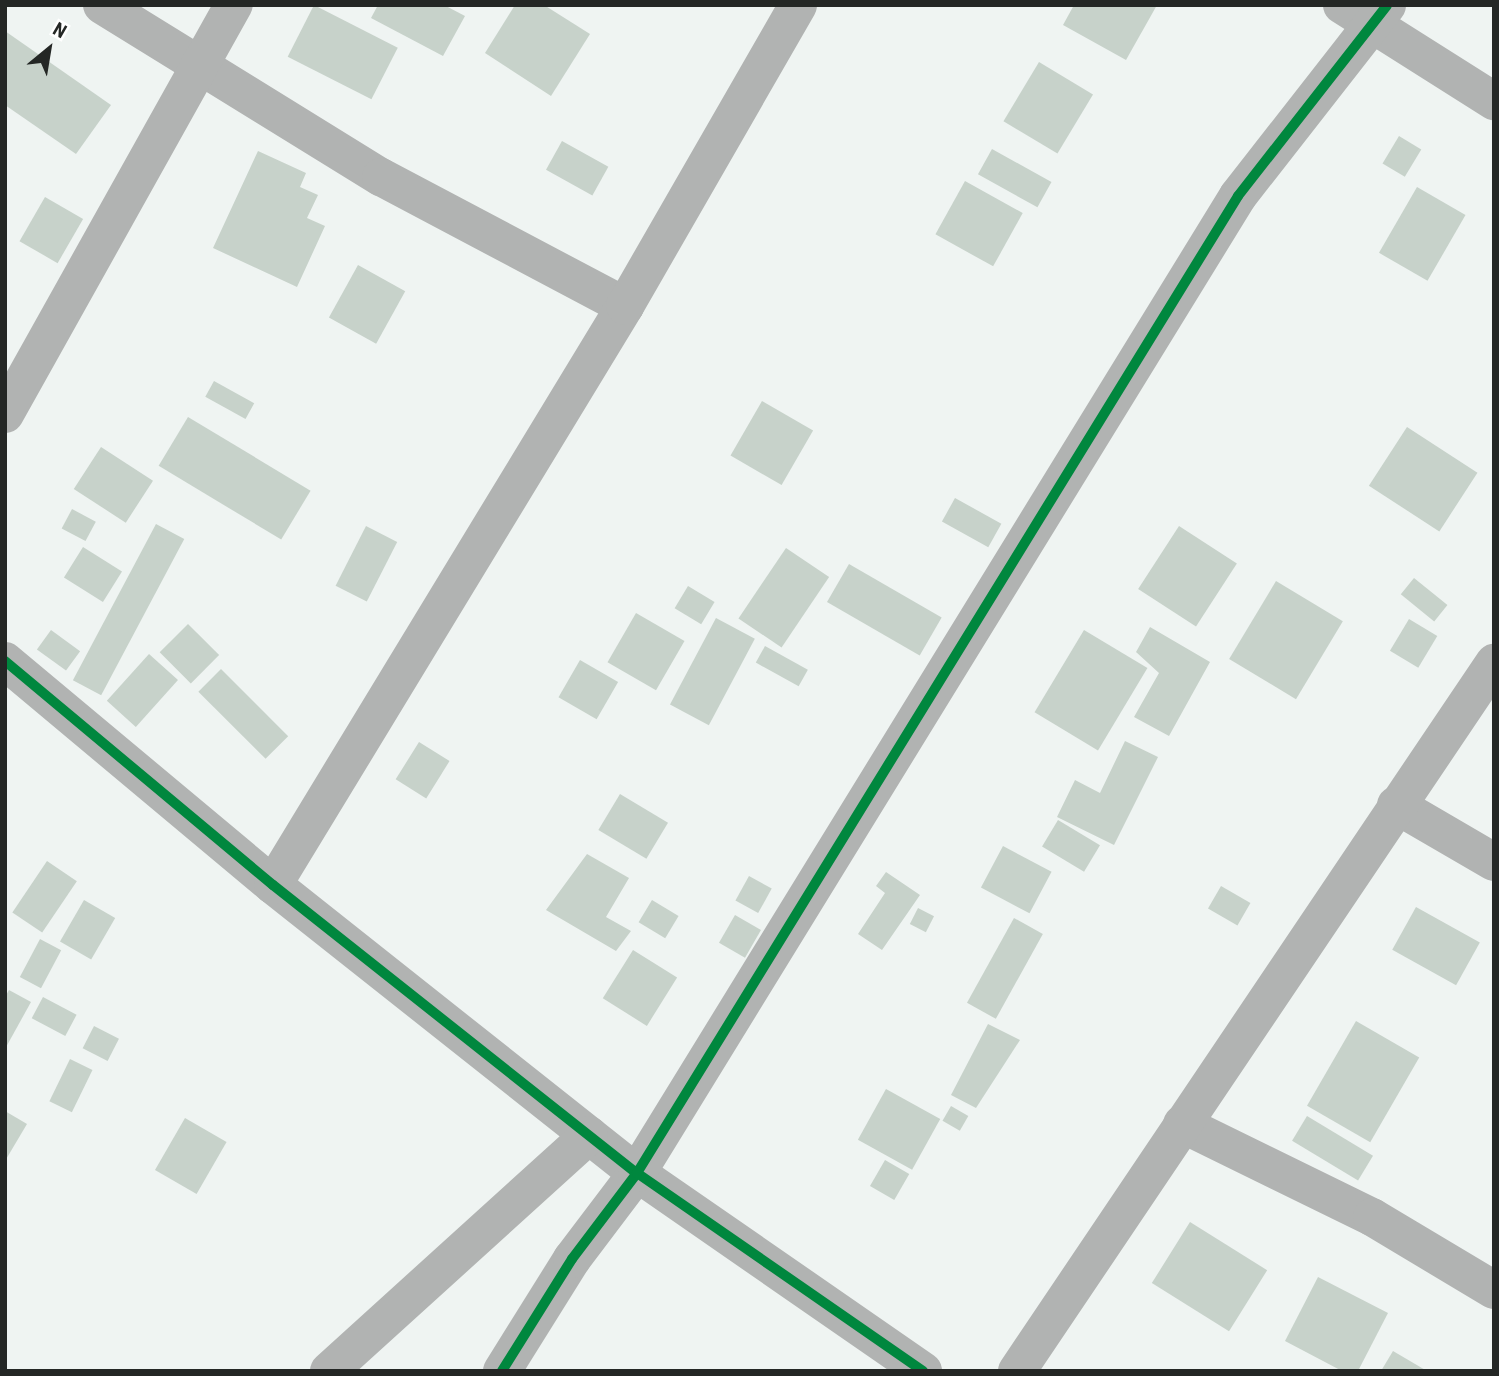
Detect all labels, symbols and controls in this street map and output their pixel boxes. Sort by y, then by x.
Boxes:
north arrow [14,14,84,84]
text: N [49,18,71,43]

